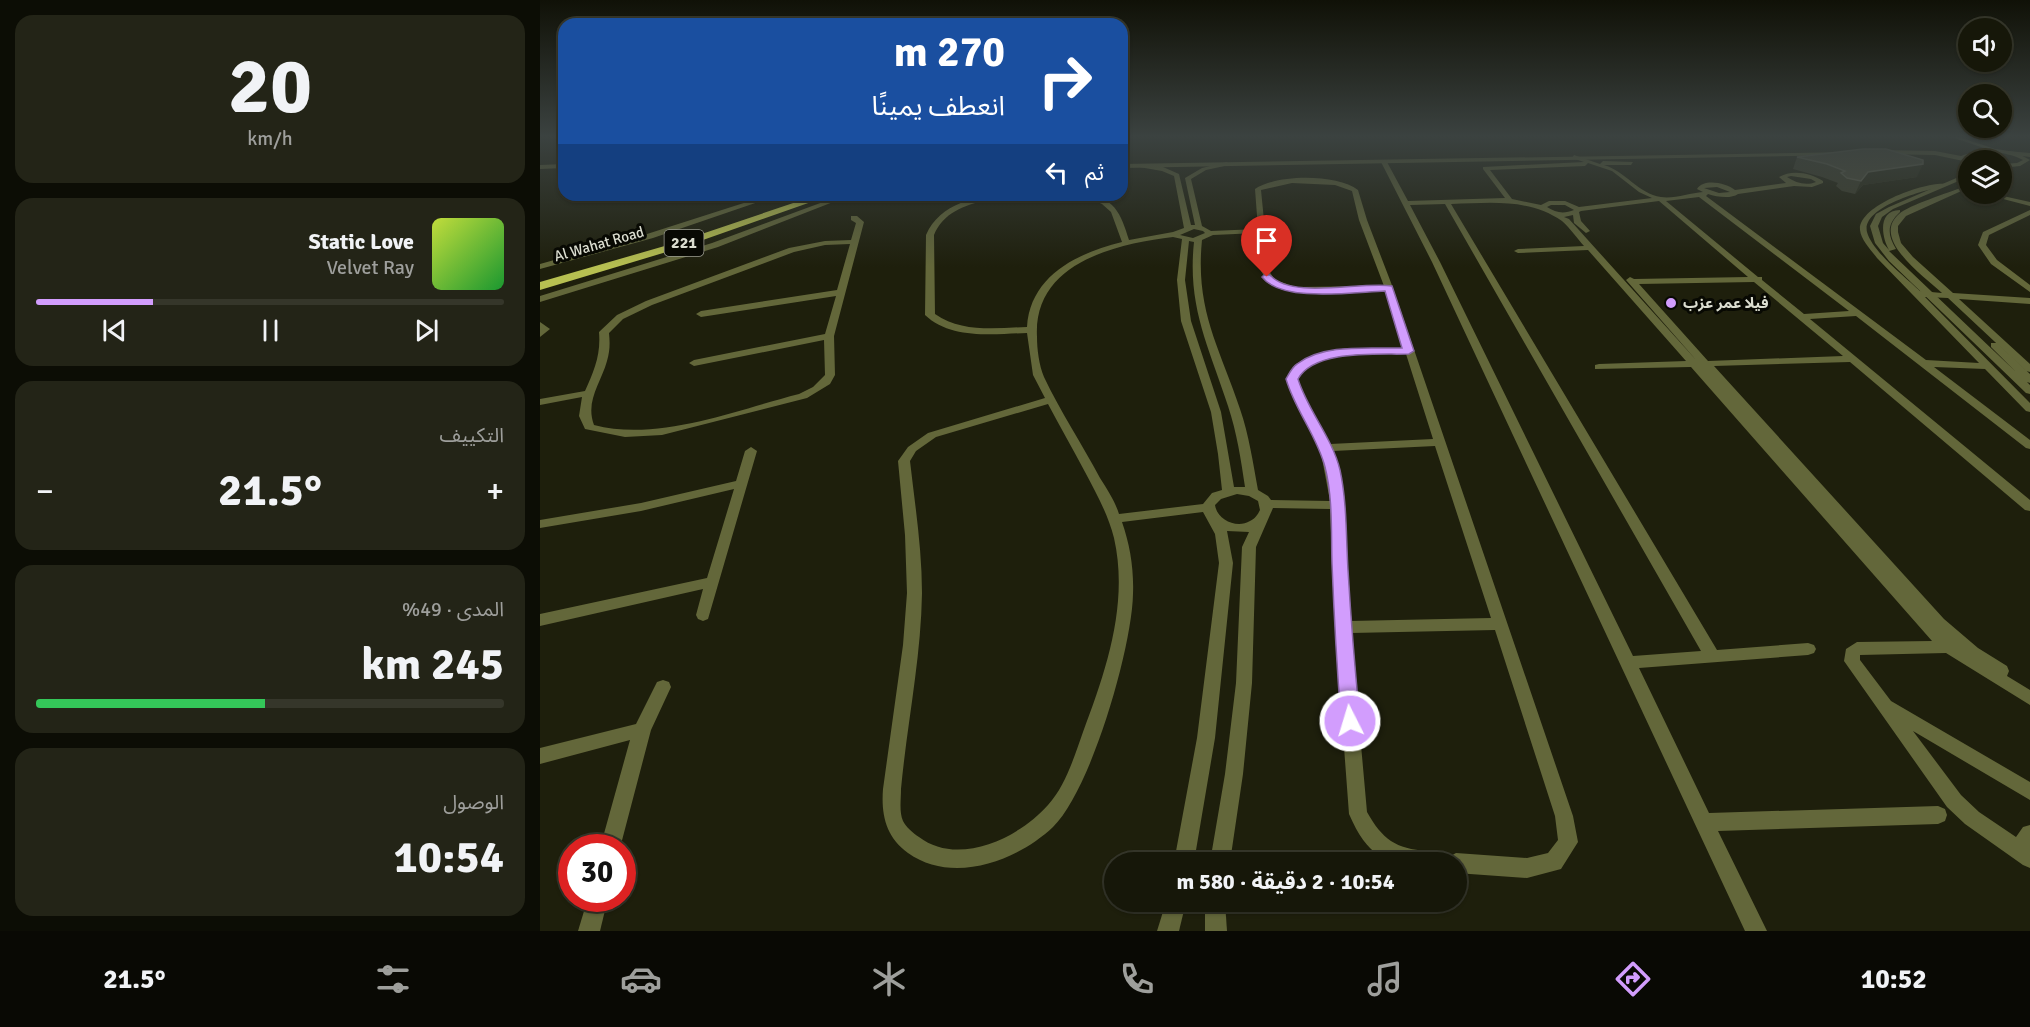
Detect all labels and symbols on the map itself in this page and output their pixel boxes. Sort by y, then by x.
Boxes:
pin [1241,215,1292,277]
street label: Al Wahat Road [552,223,646,265]
road number: 221 [664,230,704,256]
place label: فيلا عمر عزب [1683,294,1768,312]
marker: فيلا عمر عزب [1664,296,1678,310]
position arrow [1318,689,1382,753]
speed limit sign: 30 [558,834,636,912]

